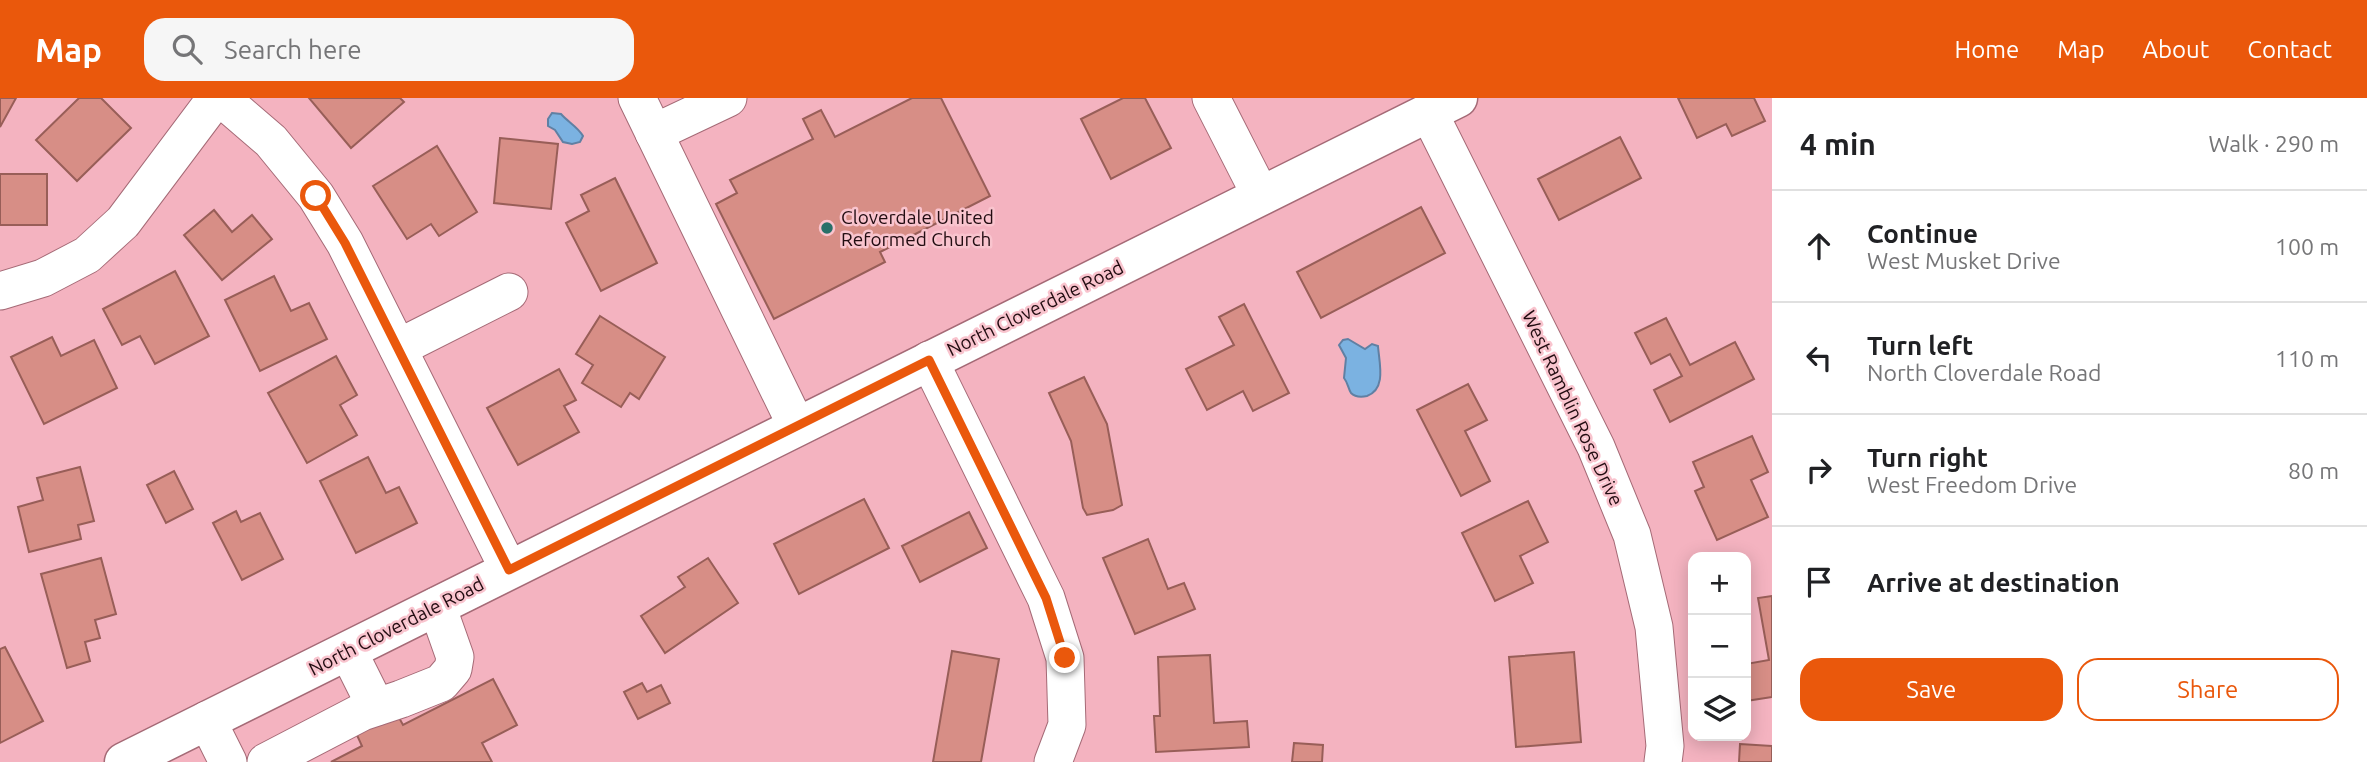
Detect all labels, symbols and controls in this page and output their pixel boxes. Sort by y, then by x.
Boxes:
search box [144,18,634,81]
icon: search [168,30,206,68]
text: Map [35,31,102,68]
text: Search here [224,35,362,64]
text: Home [1954,36,2019,63]
text: Map [2057,36,2104,63]
text: About [2142,36,2209,63]
text: Contact [2247,36,2332,63]
text: 4 min [1800,127,1876,161]
text: Walk · 290 m [2208,131,2339,156]
route start [300,180,331,211]
place label: Cloverdale United Reformed Church [841,206,994,250]
text: Continue [1867,219,1978,248]
marker: Cloverdale United Reformed Church [819,220,835,236]
icon: ahead [1800,227,1838,265]
text: 100 m [2275,234,2339,259]
text: West Musket Drive [1867,248,2061,273]
street label: North Cloverdale Road [943,256,1127,360]
street label: West Ramblin Rose Drive [1518,307,1628,509]
text: Turn left [1867,331,1973,360]
icon: left [1800,339,1838,377]
text: 110 m [2275,346,2339,371]
text: North Cloverdale Road [1867,360,2101,385]
text: Turn right [1867,443,1988,472]
icon: right [1800,451,1838,489]
text: 80 m [2288,458,2339,483]
text: West Freedom Drive [1867,472,2077,497]
map controls [1688,552,1751,741]
button: + [1688,552,1751,615]
icon: arrive [1800,563,1838,601]
text: Arrive at destination [1867,568,2120,597]
street label: North Cloverdale Road [305,572,487,680]
button: − [1688,615,1751,678]
route end [1049,642,1080,673]
button: Save [1800,658,2063,721]
button: Share [2077,658,2339,721]
button: layers [1688,678,1751,741]

